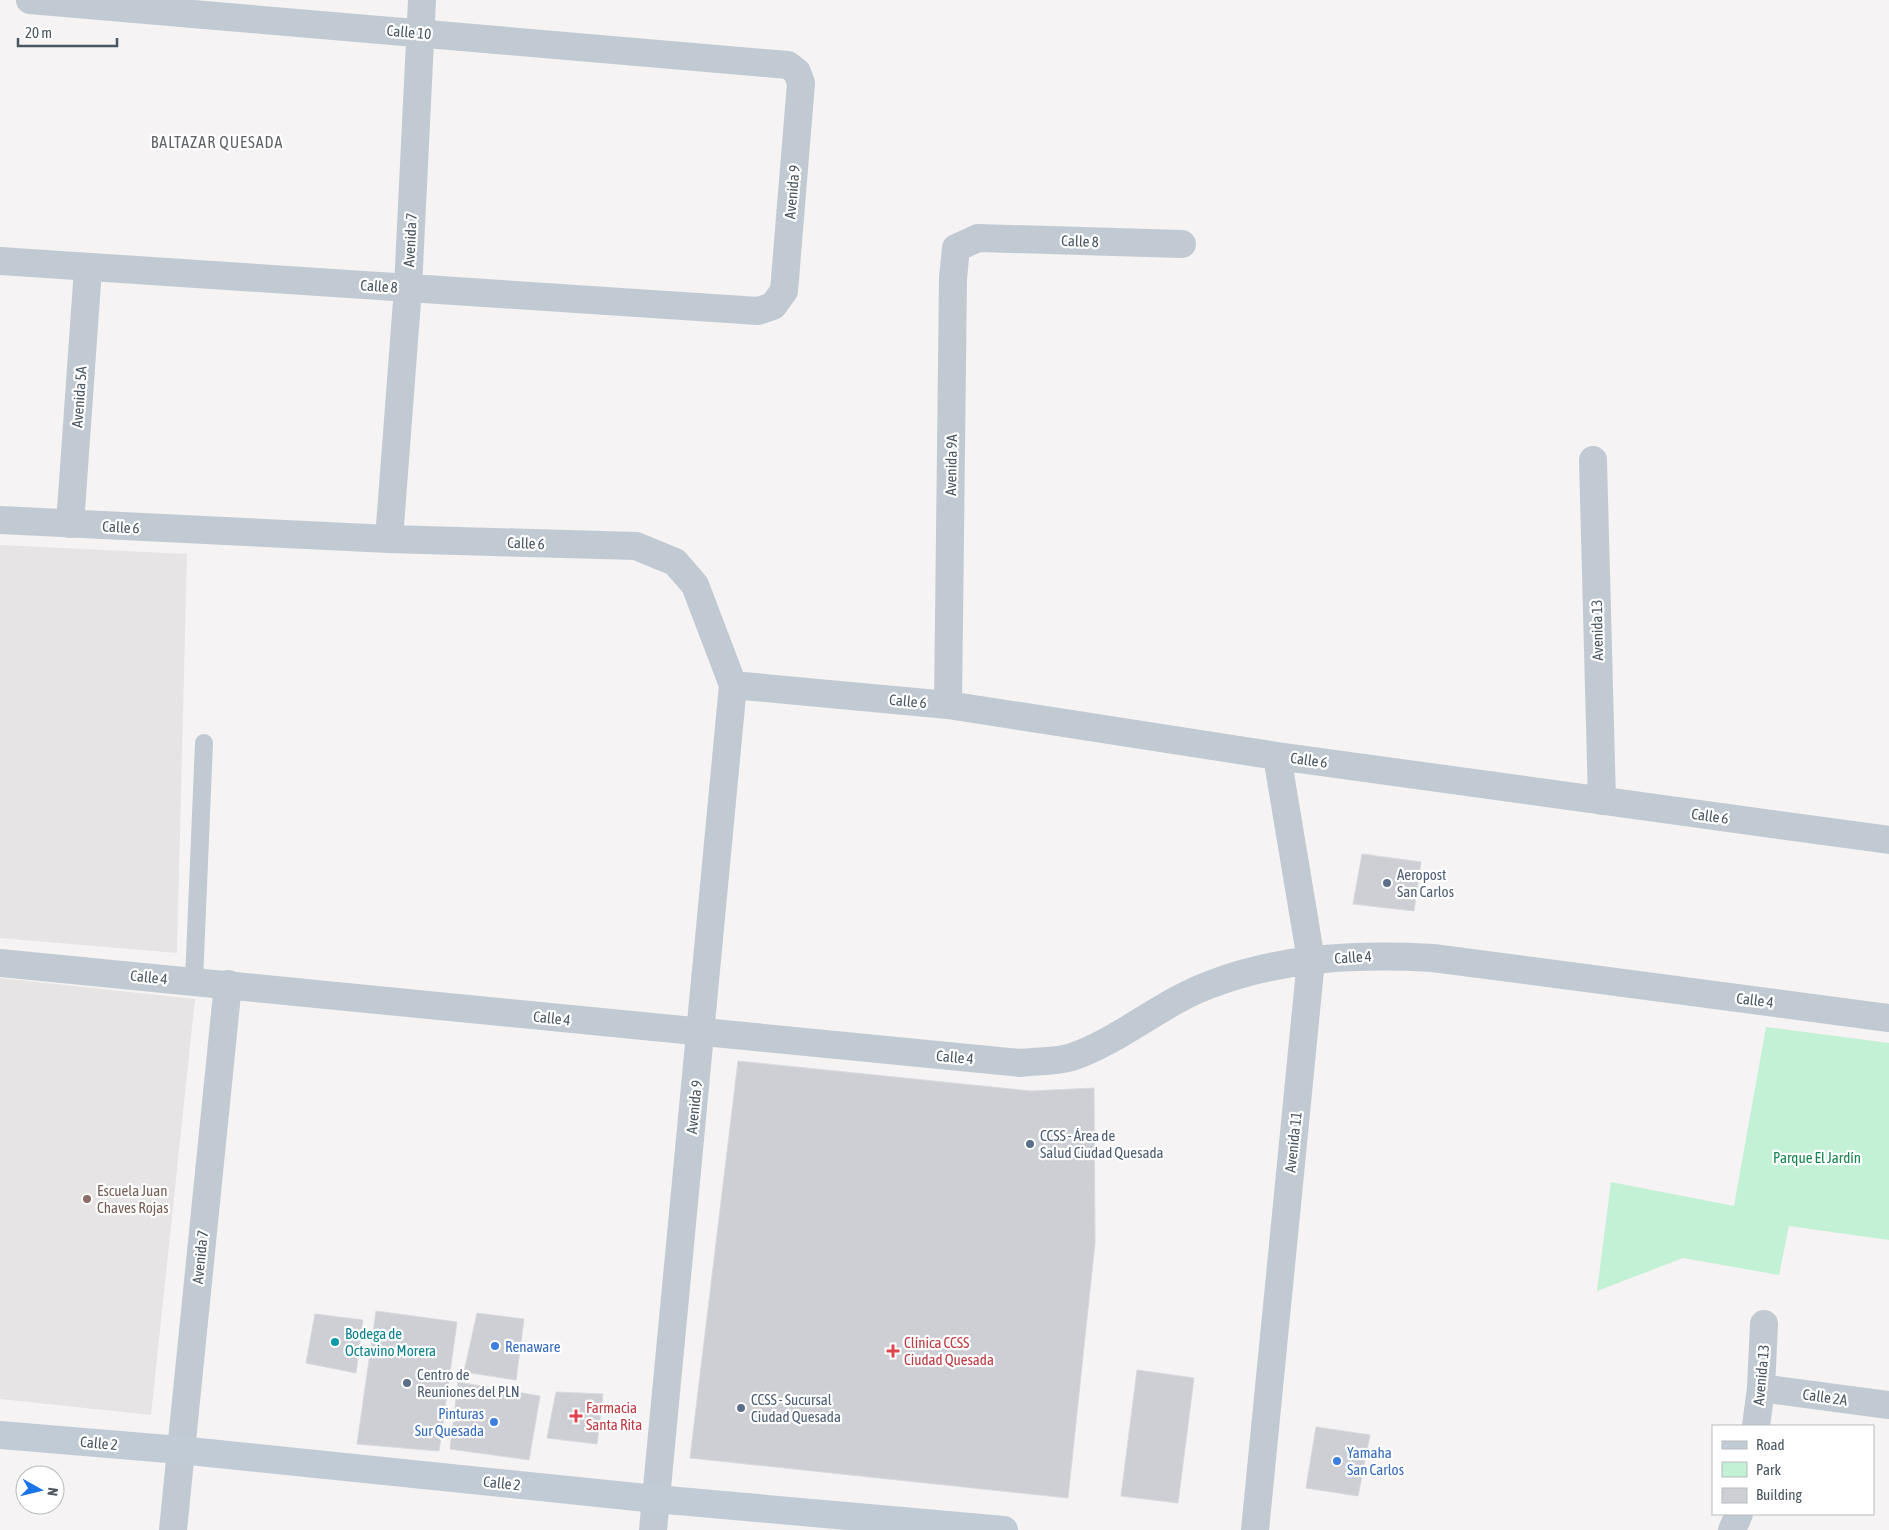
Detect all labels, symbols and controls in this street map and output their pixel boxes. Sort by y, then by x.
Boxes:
scale bar [18,15,116,47]
street label: Calle 10 [386,22,432,42]
text: 20 m [25,24,52,41]
district label: BALTAZAR QUESADA [151,133,283,151]
street label: Avenida 9 [781,164,803,220]
street label: Avenida 7 [400,213,420,267]
street label: Calle 8 [1061,232,1099,250]
street label: Calle 8 [360,276,398,296]
street label: Avenida 5A [68,365,90,428]
street label: Avenida 9A [942,433,960,496]
street label: Calle 6 [102,518,140,536]
street label: Calle 6 [507,534,545,552]
street label: Avenida 13 [1588,599,1606,661]
street label: Calle 6 [889,691,927,711]
street label: Calle 6 [1289,749,1329,771]
street label: Calle 6 [1690,805,1730,827]
place label: Aeropost San Carlos [1397,866,1454,900]
marker: Aeropost San Carlos [1381,877,1393,889]
street label: Calle 4 [1334,947,1372,967]
street label: Calle 4 [129,967,169,987]
street label: Calle 4 [1735,989,1775,1011]
street label: Calle 4 [532,1008,572,1028]
street label: Calle 4 [936,1047,974,1067]
street label: Avenida 9 [683,1079,705,1135]
street label: Avenida 11 [1281,1111,1305,1173]
place label: CCSS - Área de Salud Ciudad Quesada [1040,1127,1164,1161]
marker: CCSS - Área de Salud Ciudad Quesada [1024,1138,1036,1150]
park label: Parque El Jardín [1773,1149,1861,1166]
place label: Escuela Juan Chaves Rojas [97,1182,168,1216]
marker: Escuela Juan Chaves Rojas [81,1193,93,1205]
street label: Avenida 7 [189,1229,211,1285]
place label: Bodega de Octavino Morera [345,1325,436,1359]
place label: Clínica CCSS Ciudad Quesada [904,1334,994,1368]
marker: Bodega de Octavino Morera [329,1336,341,1348]
place label: Renaware [505,1338,561,1355]
marker: Renaware [489,1340,501,1352]
marker: Clínica CCSS Ciudad Quesada [886,1344,900,1358]
street label: Avenida 13 [1750,1344,1772,1406]
place label: Centro de Reuniones del PLN [417,1366,520,1400]
marker: Centro de Reuniones del PLN [401,1377,413,1389]
street label: Calle 2A [1802,1385,1849,1409]
place label: CCSS - Sucursal Ciudad Quesada [751,1391,841,1425]
place label: Farmacia Santa Rita [586,1399,642,1433]
marker: CCSS - Sucursal Ciudad Quesada [735,1402,747,1414]
place label: Pinturas Sur Quesada [415,1405,484,1439]
marker: Farmacia Santa Rita [570,1410,582,1422]
marker: Pinturas Sur Quesada [488,1416,500,1428]
legend [1712,1425,1874,1515]
street label: Calle 2 [80,1433,118,1453]
text: Road [1756,1436,1785,1453]
place label: Yamaha San Carlos [1347,1444,1404,1478]
marker: Yamaha San Carlos [1331,1455,1343,1467]
text: Park [1756,1461,1781,1478]
north arrow [15,1465,65,1515]
street label: Calle 2 [482,1473,522,1493]
text: Building [1756,1486,1802,1503]
text: N [44,1487,61,1497]

